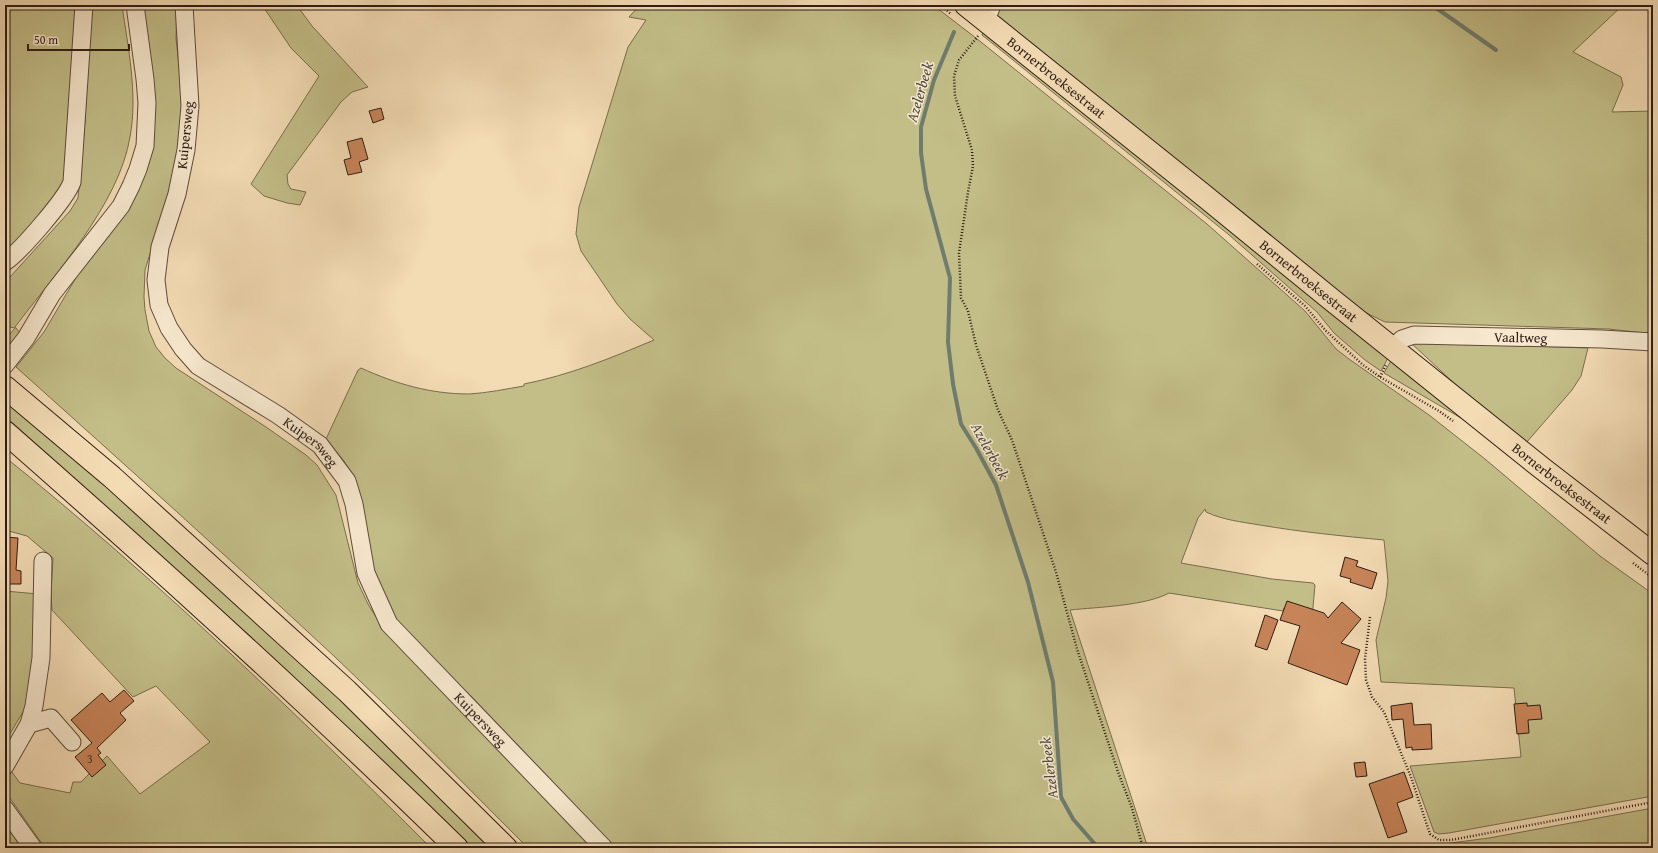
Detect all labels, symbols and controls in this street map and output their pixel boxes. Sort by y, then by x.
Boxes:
scale bar [28,26,129,52]
text: 50 m [34,31,58,48]
street label: Bornerbroeksestraat [1003,32,1110,123]
water label: Azelerbeek [901,59,938,125]
street label: Kuipersweg [171,100,199,170]
street label: Bornerbroeksestraat [1255,235,1362,327]
street label: Vaaltweg [1494,327,1548,348]
street label: Kuipersweg [279,412,343,471]
water label: Azelerbeek [966,418,1015,483]
street label: Bornerbroeksestraat [1508,438,1616,528]
street label: Kuipersweg [450,688,512,751]
water label: Azelerbeek [1034,736,1063,801]
house number: 3 [87,750,93,767]

